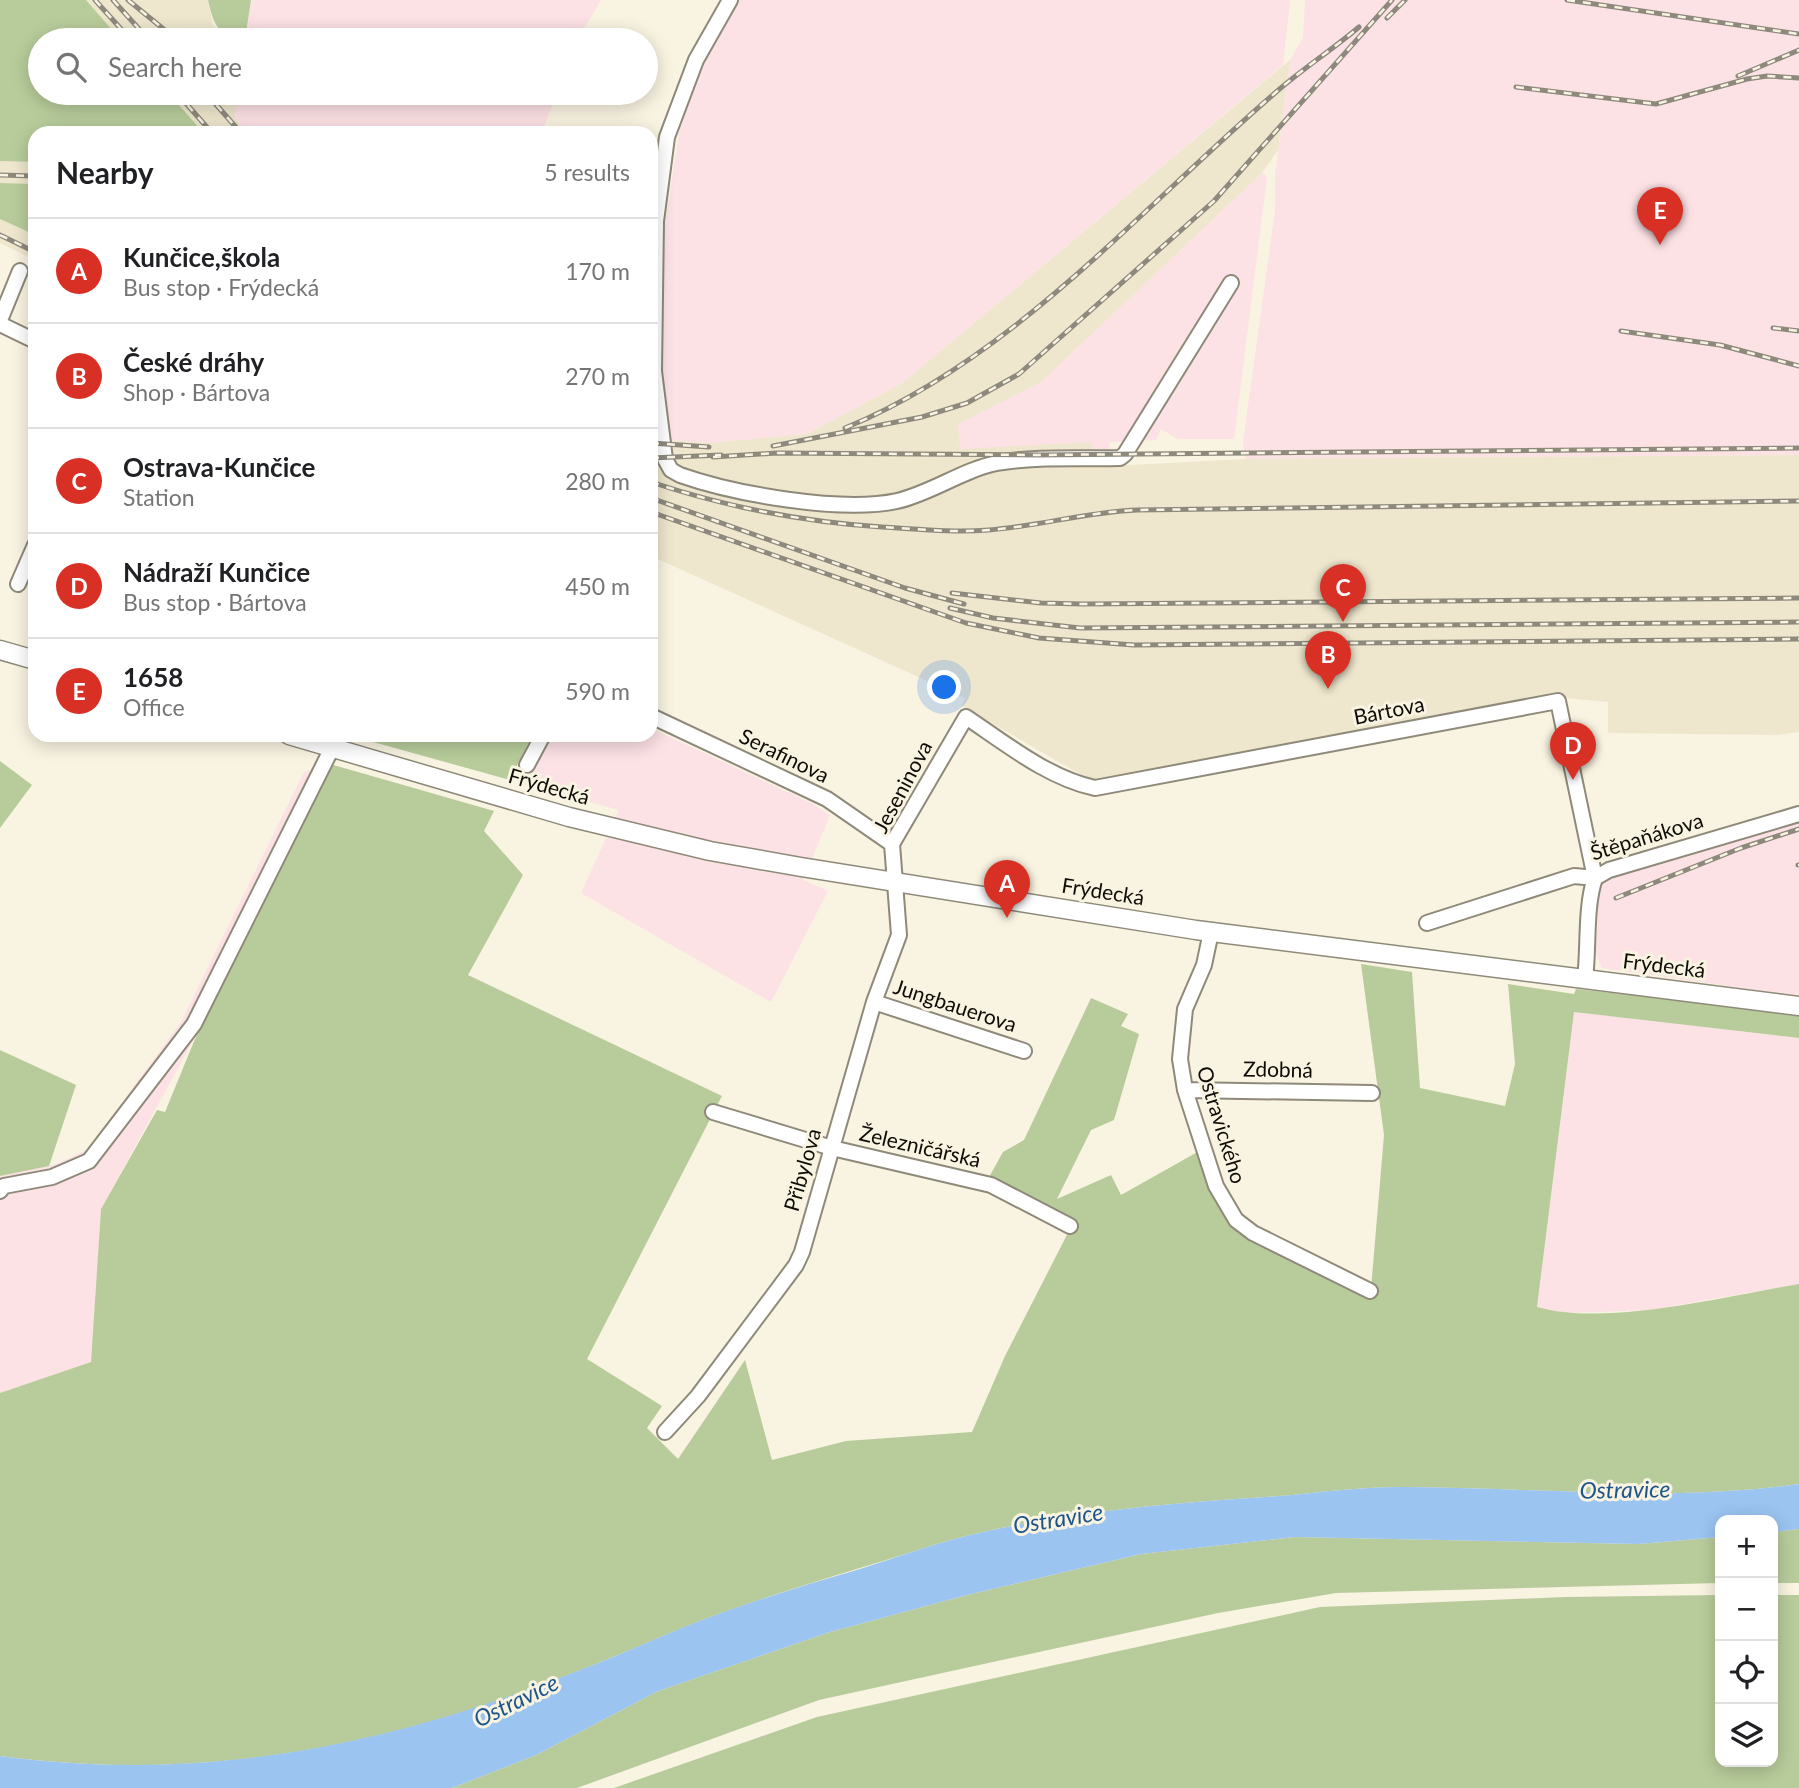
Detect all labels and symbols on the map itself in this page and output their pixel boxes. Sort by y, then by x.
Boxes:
pin: E [1637,187,1683,245]
pin: C [1320,564,1366,622]
pin: B [1305,631,1351,689]
your location [927,670,961,704]
street label: Bártova [1351,690,1426,729]
street label: Serafinova [736,722,834,787]
pin: D [1550,722,1596,780]
street label: Jeseninova [867,736,936,837]
street label: Frýdecká [506,762,593,809]
street label: Štěpaňákova [1587,807,1706,865]
pin: A [984,860,1030,918]
street label: Frýdecká [1060,872,1146,909]
street label: Frýdecká [1621,947,1707,982]
street label: Jungbauerova [891,973,1020,1036]
street label: Zdobná [1243,1055,1313,1082]
street label: Ostravického [1193,1063,1252,1186]
street label: Železničářská [857,1119,983,1172]
street label: Přibylova [778,1125,825,1214]
water label: Ostravice [1579,1474,1671,1504]
water label: Ostravice [1011,1497,1105,1539]
water label: Ostravice [469,1668,563,1733]

